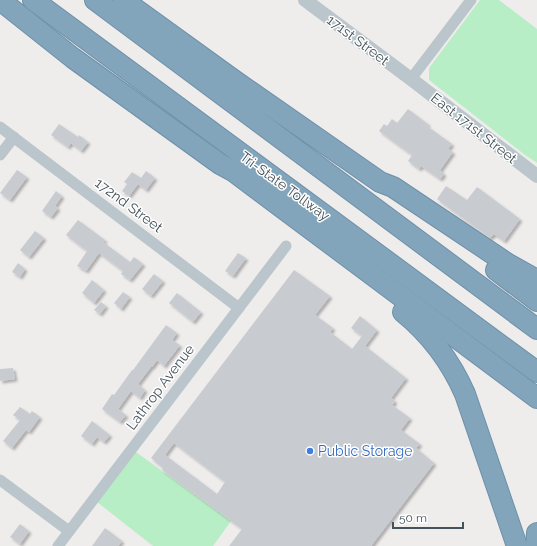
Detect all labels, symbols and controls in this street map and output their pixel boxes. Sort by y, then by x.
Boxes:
street label: 171st Street [324,12,392,69]
street label: East 171st Street [428,90,520,167]
street label: Tri-State Tollway [237,148,333,224]
street label: 172nd Street [92,175,166,236]
street label: Lathrop Avenue [123,341,197,433]
place label: Public Storage [318,443,412,459]
marker: Public Storage [305,446,315,456]
scale bar [393,504,463,530]
text: 50 m [399,511,427,525]

